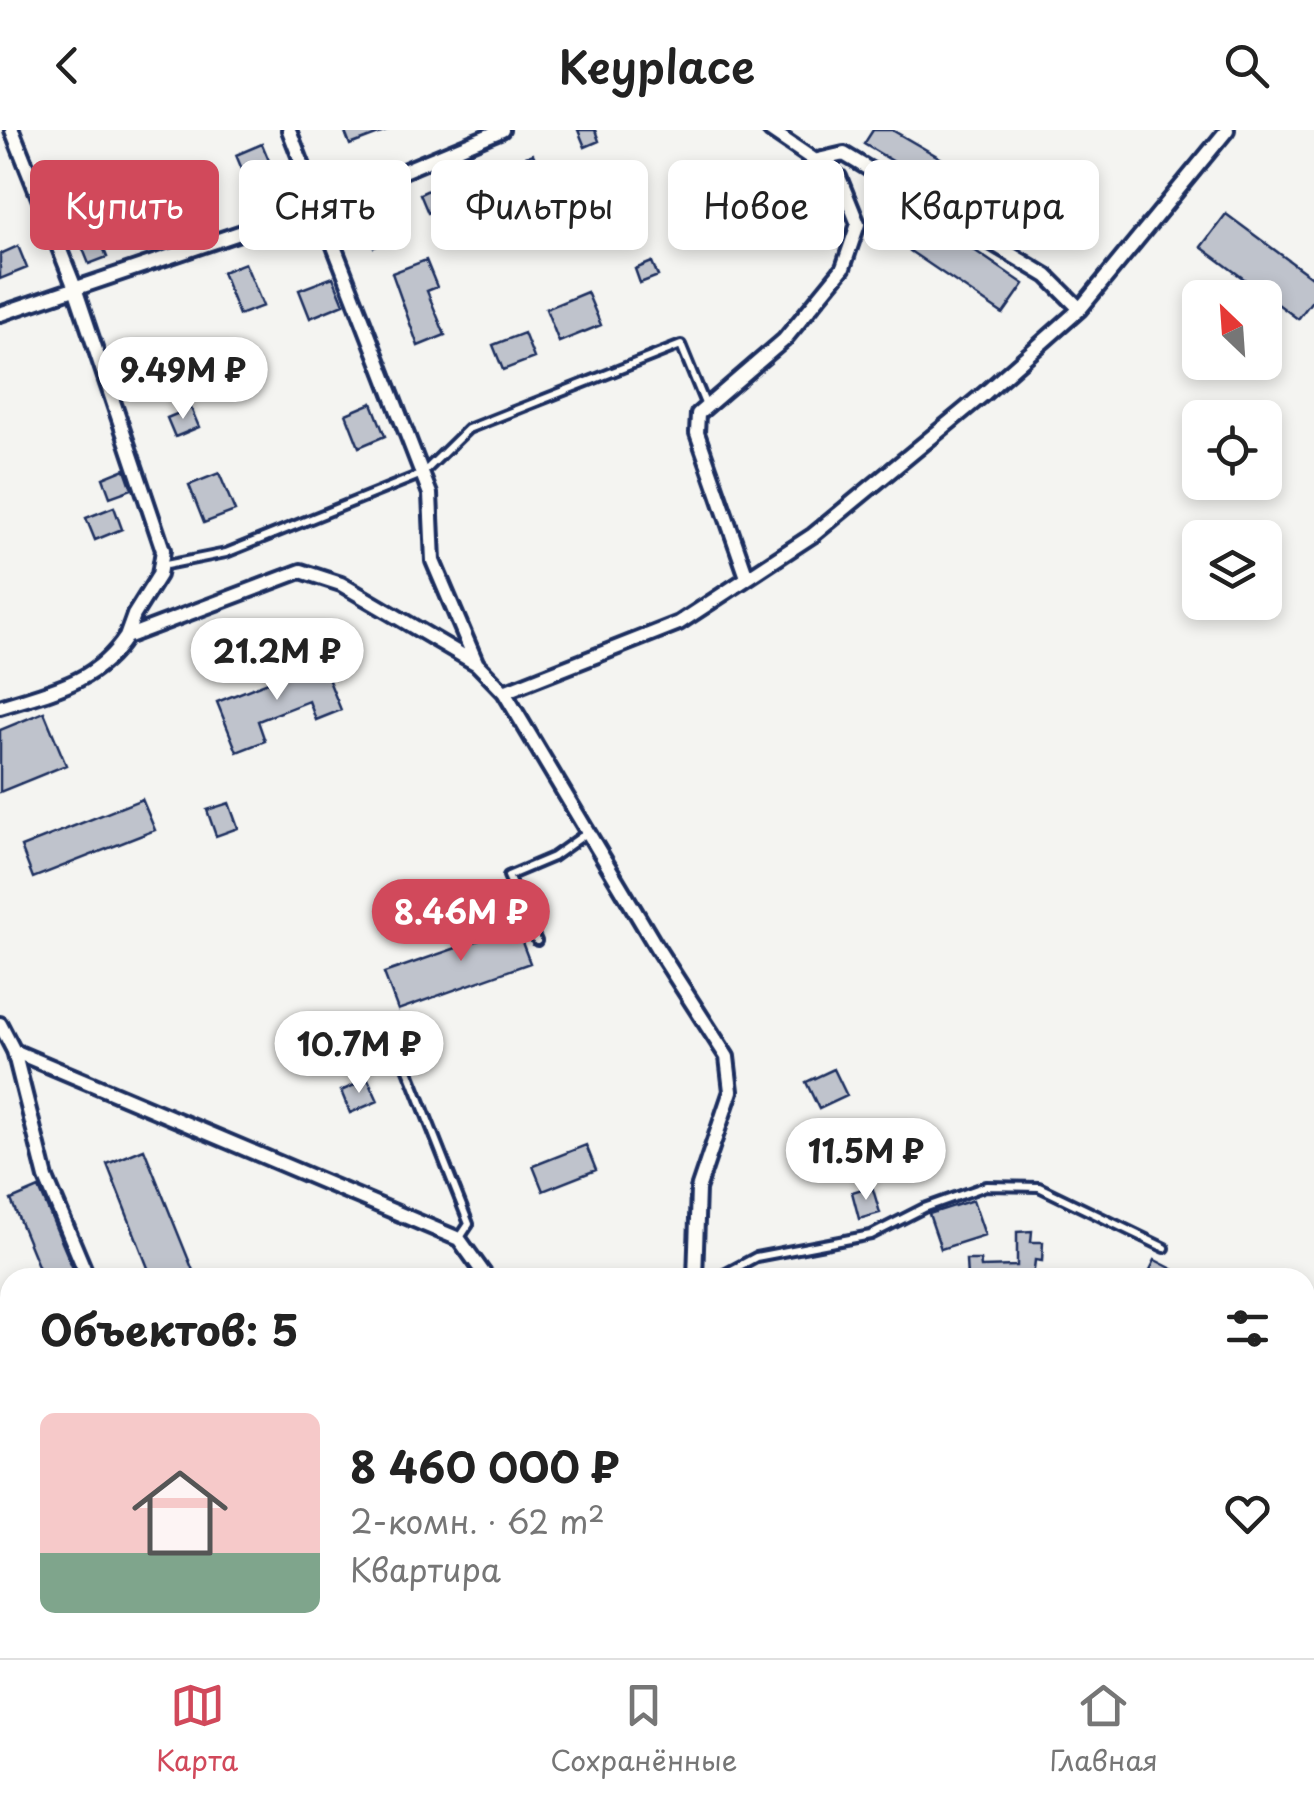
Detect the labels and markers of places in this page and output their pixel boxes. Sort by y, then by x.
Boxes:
pin: 9.49M ₽ [91,337,275,422]
pin: 21.2M ₽ [185,618,369,703]
pin: 8.46M ₽ [369,879,553,964]
pin: 10.7M ₽ [267,1011,451,1096]
pin: 11.5M ₽ [774,1118,958,1203]

